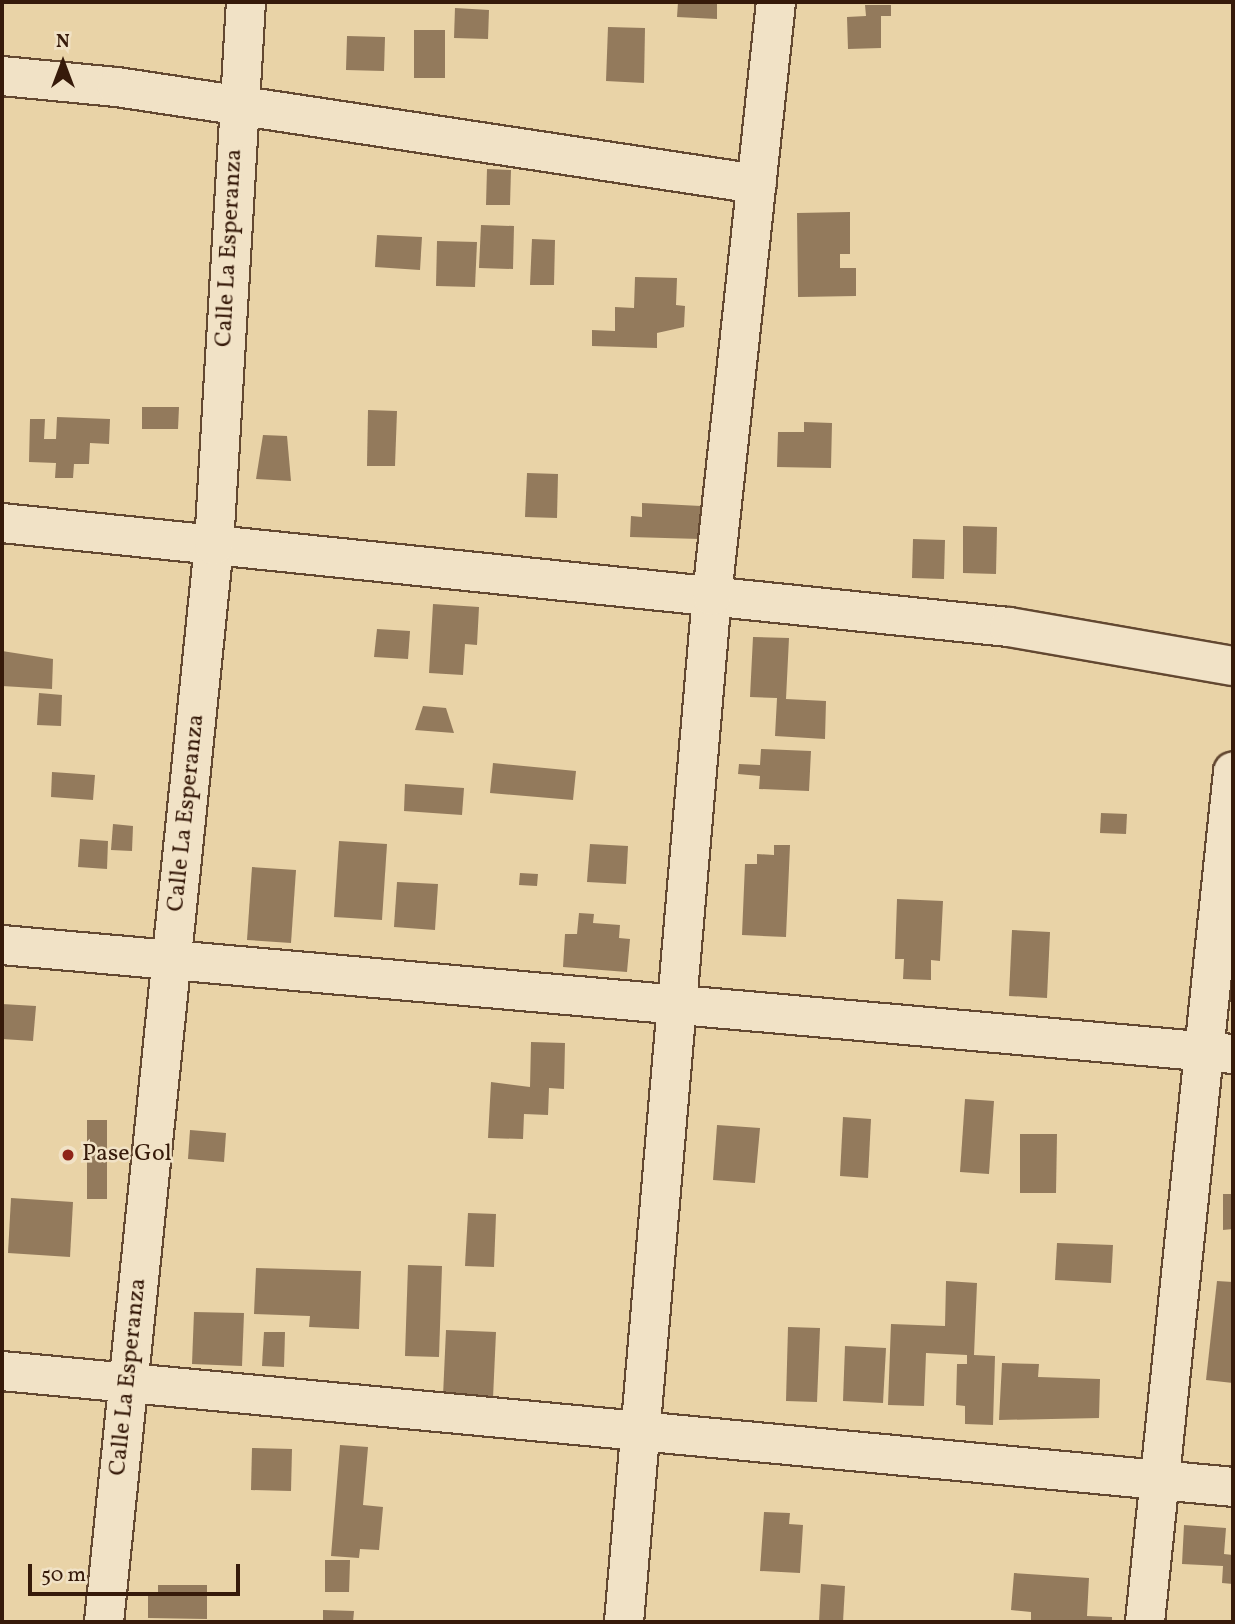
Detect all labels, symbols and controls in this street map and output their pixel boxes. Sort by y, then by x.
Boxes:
north arrow [28,28,98,98]
text: N [56,29,70,55]
street label: Calle La Esperanza [210,148,250,348]
street label: Calle La Esperanza [162,713,212,913]
place label: Pase Gol [82,1141,172,1169]
marker: Pase Gol [60,1147,76,1163]
street label: Calle La Esperanza [104,1277,154,1477]
scale bar [32,1550,243,1594]
text: 50 m [41,1561,86,1590]

